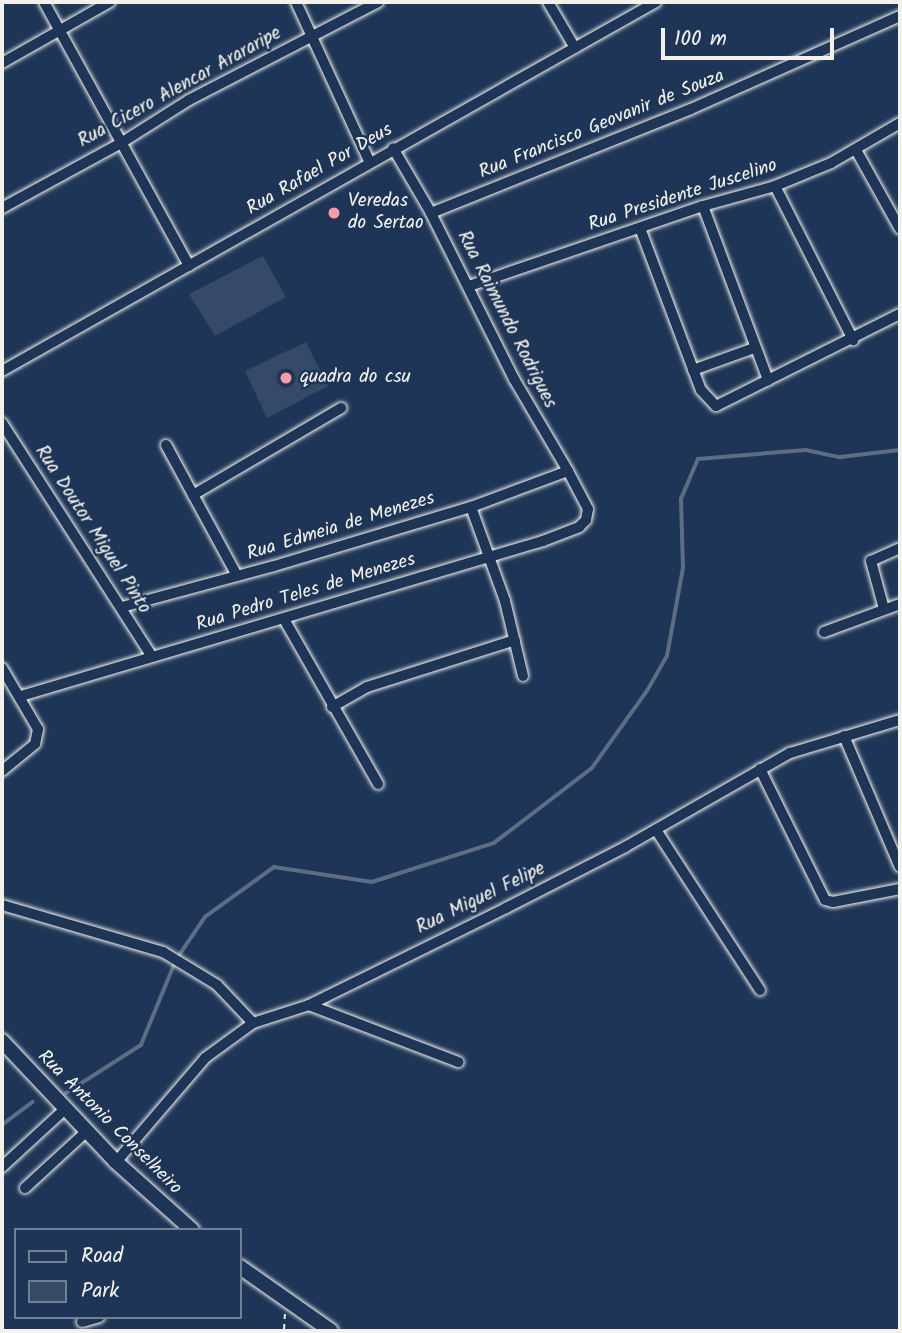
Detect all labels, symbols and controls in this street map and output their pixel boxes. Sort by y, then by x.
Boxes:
scale bar [664,14,837,58]
street label: Rua Cicero Alencar Arararipe [74,23,286,153]
text: 100 m [674,23,727,56]
street label: Rua Francisco Geovanir de Souza [476,65,728,185]
street label: Rua Rafael Por Deus [243,119,397,221]
street label: Rua Presidente Juscelino [586,155,780,237]
place label: Veredas do Sertao [348,191,424,235]
marker: Veredas do Sertao [326,205,342,221]
street label: Rua Raimundo Rodrigues [451,227,561,413]
place label: quadra do csu [300,367,411,389]
marker: quadra do csu [278,370,294,386]
street label: Rua Doutor Miguel Pinto [29,442,155,618]
street label: Rua Edmeia de Menezes [244,488,438,566]
street label: Rua Pedro Teles de Menezes [194,549,418,637]
street label: Rua Miguel Felipe [413,858,549,940]
street label: Rua Antonio Conselheiro [32,1046,186,1200]
legend [14,1228,242,1319]
text: Road [81,1240,123,1273]
text: Park [81,1275,119,1308]

